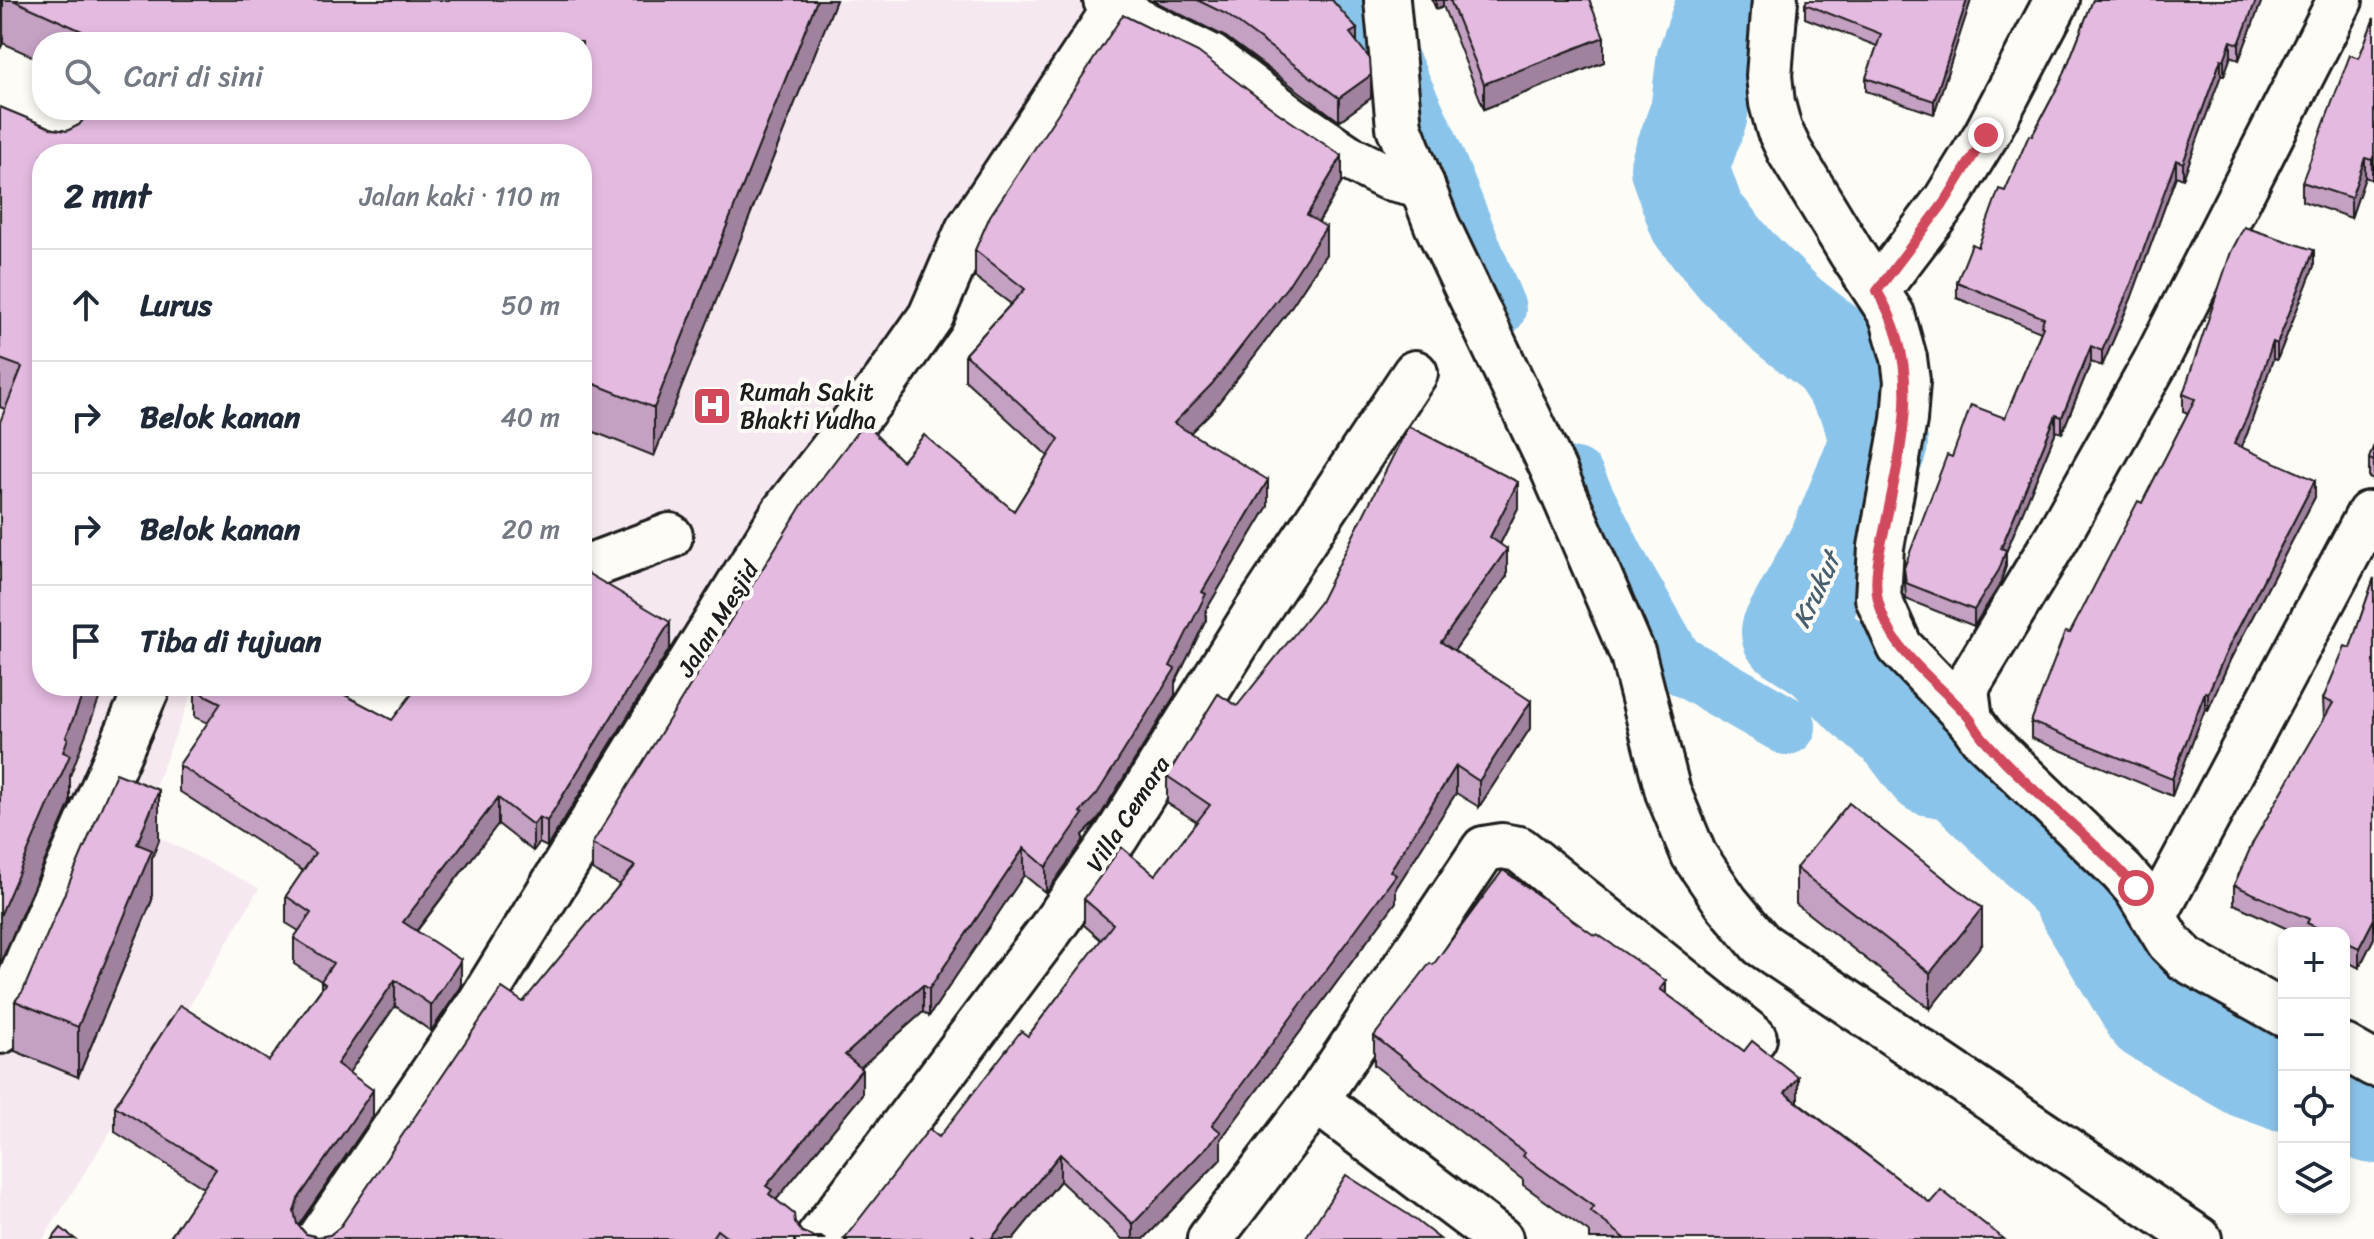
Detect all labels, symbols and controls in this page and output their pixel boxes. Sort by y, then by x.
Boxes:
search box [32,32,592,120]
text: Cari di sini [124,49,263,103]
icon: search [60,54,104,98]
route end [1968,117,2004,153]
text: 2 mnt [64,166,151,226]
text: Jalan kaki · 110 m [360,173,560,219]
text: Lurus [140,278,212,332]
text: 50 m [501,282,560,328]
icon: ahead [64,283,108,327]
place label: Rumah Sakit Bhakti Yudha [740,371,876,441]
hospital icon: Rumah Sakit Bhakti Yudha [691,385,733,427]
text: Belok kanan [140,390,300,444]
text: 40 m [501,394,560,440]
icon: right [64,395,108,439]
text: Belok kanan [140,502,300,556]
text: 20 m [502,506,560,552]
icon: right [64,507,108,551]
water label: Krukut [1779,541,1855,635]
street label: Jalan Mesjid [665,551,771,686]
text: Tiba di tujuan [140,614,321,668]
icon: arrive [64,619,108,663]
street label: Villa Cemara [1075,747,1182,881]
route start [2118,870,2154,906]
map controls [2278,927,2350,1215]
button: + [2278,927,2350,999]
button: − [2278,999,2350,1071]
button: locate [2278,1071,2350,1143]
button: layers [2278,1143,2350,1215]

